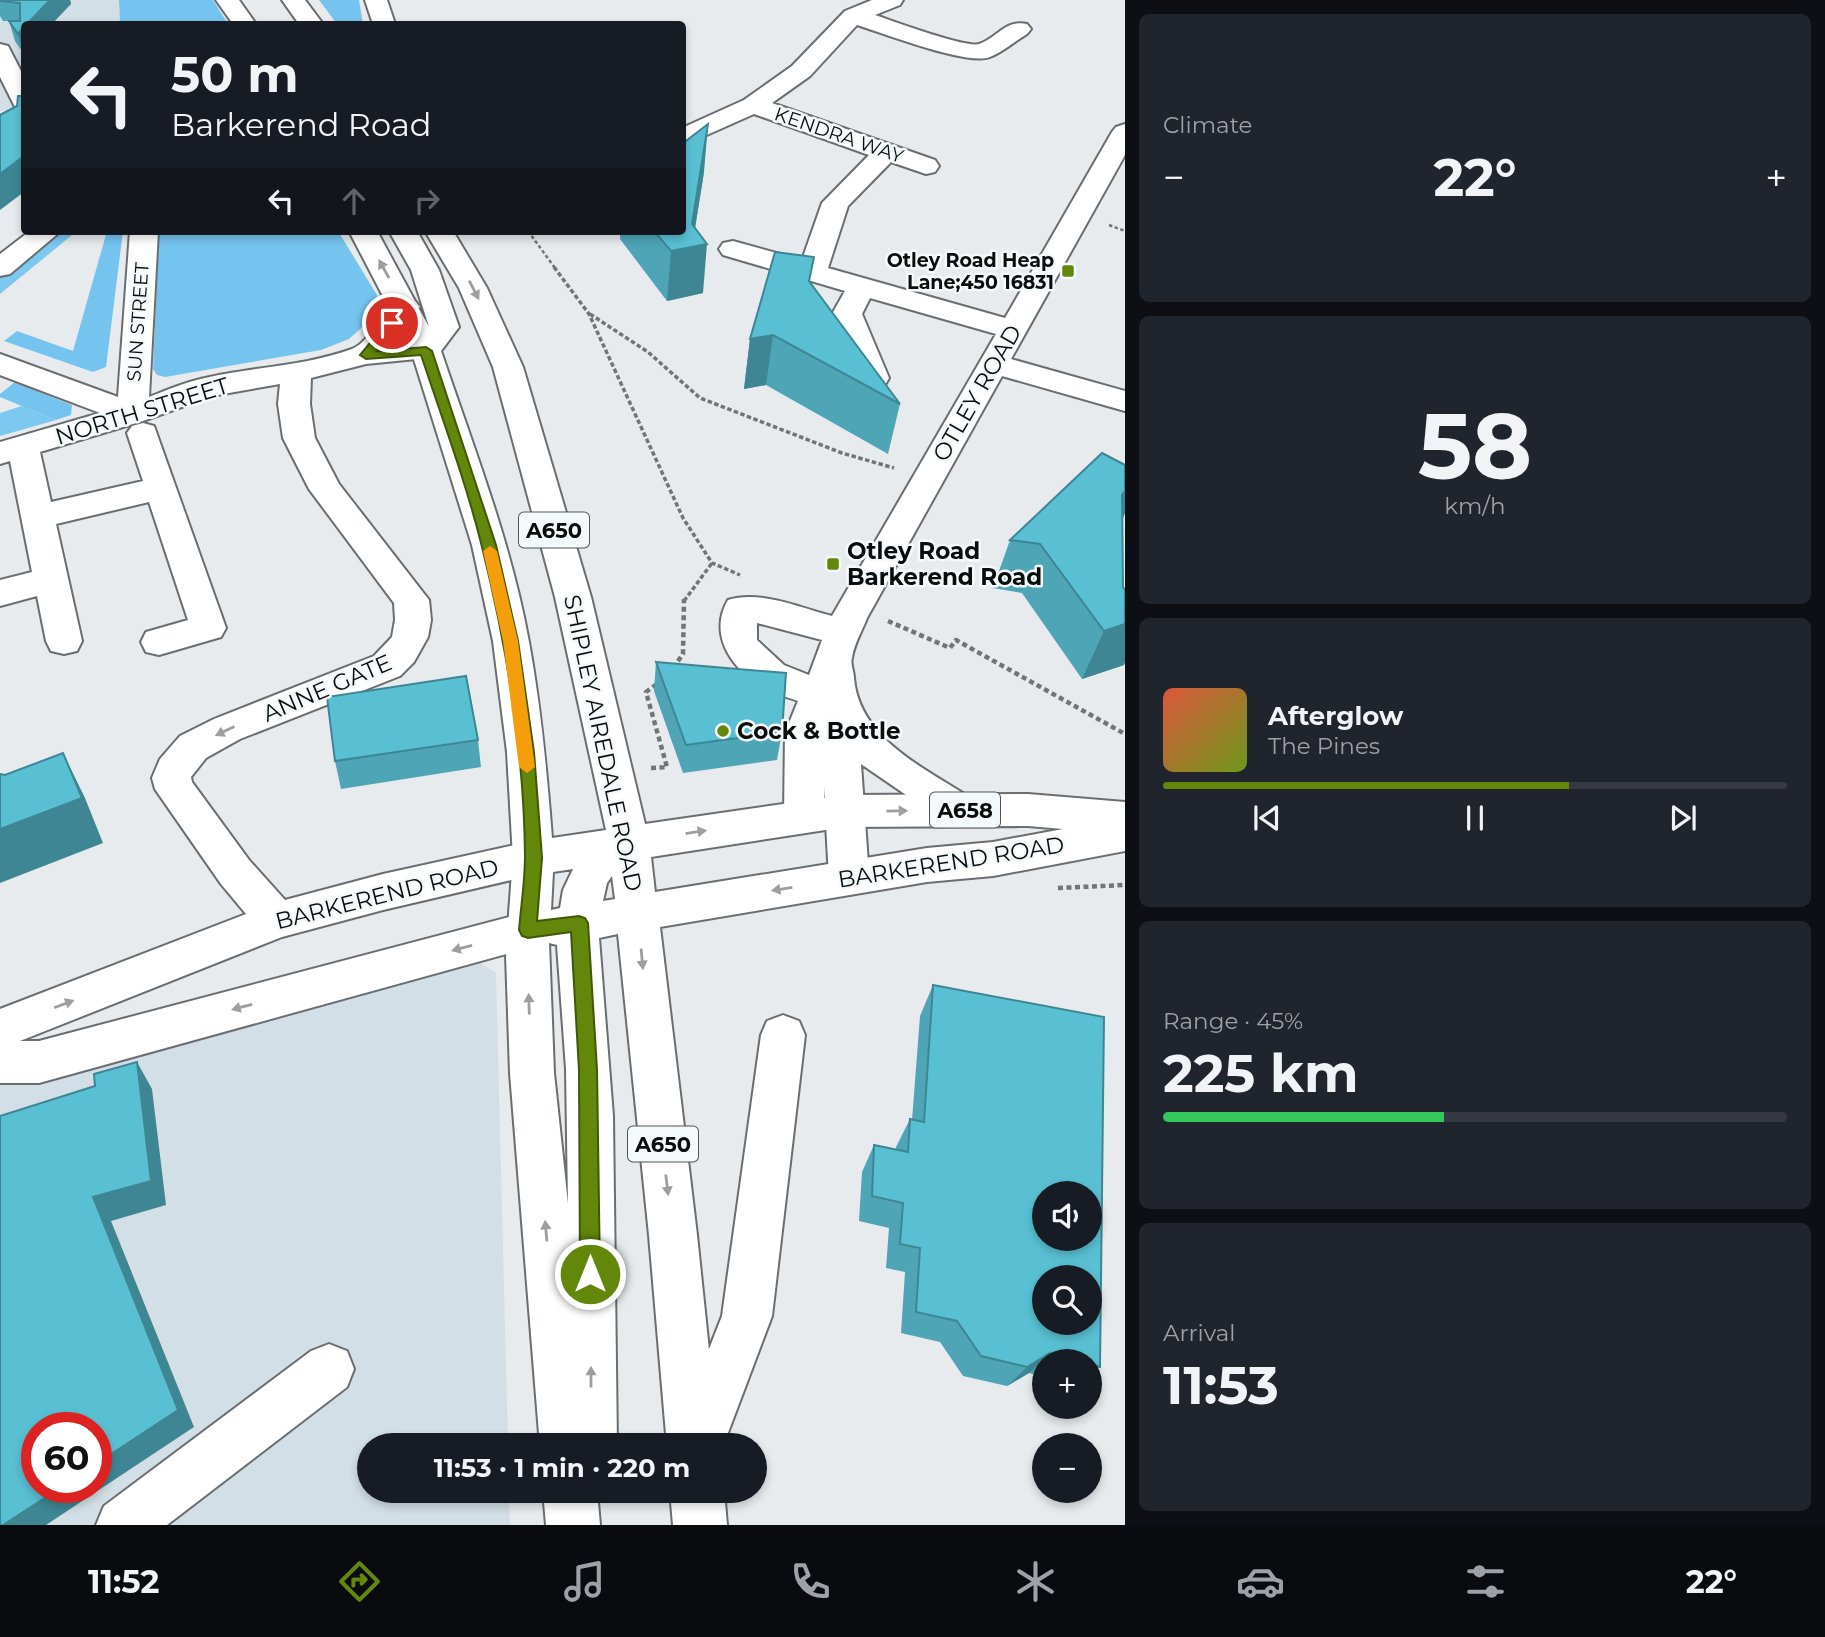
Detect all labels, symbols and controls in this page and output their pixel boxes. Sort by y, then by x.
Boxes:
text: 50 m [171,45,299,104]
icon: left [56,49,147,140]
street label: KENDRA WAY [771,102,907,168]
text: Barkerend Road [171,105,432,144]
text: Climate [1163,111,1252,139]
text: 22° [1433,146,1517,209]
text: − [1163,154,1185,201]
text: + [1765,154,1787,201]
icon: left [262,182,300,220]
icon: ahead [335,182,373,220]
icon: right [408,182,446,220]
place label: Otley Road Heap Lane;450 16831 [887,249,1054,294]
one-way arrow [378,259,390,278]
street label: SUN STREET [122,261,154,382]
marker: Otley Road Heap Lane;450 16831 [1060,263,1076,279]
one-way arrow [468,280,479,300]
pin [362,293,422,353]
icon: arrive [373,304,411,342]
street label: OTLEY ROAD [927,320,1027,466]
street label: NORTH STREET [52,371,233,451]
text: 58 [1418,391,1532,502]
text: km/h [1444,492,1506,520]
road number: A650 [519,512,589,548]
place label: Otley Road Barkerend Road [847,537,1042,591]
marker: Otley Road Barkerend Road [825,556,841,572]
street label: SHIPLEY AIREDALE ROAD [558,592,648,894]
street label: ANNE GATE [258,648,396,728]
text: Afterglow [1268,700,1403,732]
place label: Cock & Bottle [737,717,900,745]
marker: Cock & Bottle [715,723,731,739]
one-way arrow [214,726,235,737]
text: The Pines [1268,732,1380,760]
road number: A658 [930,792,1000,828]
icon: previous [1248,799,1286,837]
icon: pause [1456,799,1494,837]
icon: next [1664,799,1702,837]
one-way arrow [886,805,908,817]
one-way arrow [685,826,707,837]
street label: BARKEREND ROAD [836,830,1066,894]
street label: BARKEREND ROAD [272,853,502,935]
one-way arrow [771,884,793,895]
one-way arrow [451,943,473,954]
one-way arrow [637,948,648,970]
one-way arrow [523,993,535,1015]
one-way arrow [53,998,74,1009]
one-way arrow [231,1002,253,1013]
text: Range · 45% [1163,1007,1303,1035]
text: 225 km [1163,1042,1358,1105]
road number: A650 [628,1126,698,1162]
one-way arrow [662,1174,673,1196]
map controls [1032,1181,1102,1503]
button: sound [1032,1181,1102,1251]
one-way arrow [540,1220,551,1242]
position arrow [553,1237,627,1311]
button: search [1032,1265,1102,1335]
text: Arrival [1163,1319,1236,1347]
button: + [1032,1349,1102,1419]
text: 11:53 [1163,1354,1279,1417]
one-way arrow [585,1366,597,1388]
speed limit sign: 60 [21,1412,112,1503]
button: − [1032,1433,1102,1503]
text: 11:53 · 1 min · 220 m [434,1452,690,1484]
icon: directions [335,1557,384,1606]
icon: music [560,1557,609,1606]
icon: phone [786,1557,835,1606]
icon: climate [1011,1557,1060,1606]
icon: car [1236,1557,1285,1606]
icon: filters [1461,1557,1510,1606]
text: 11:52 [88,1562,159,1601]
text: 22° [1686,1562,1737,1601]

